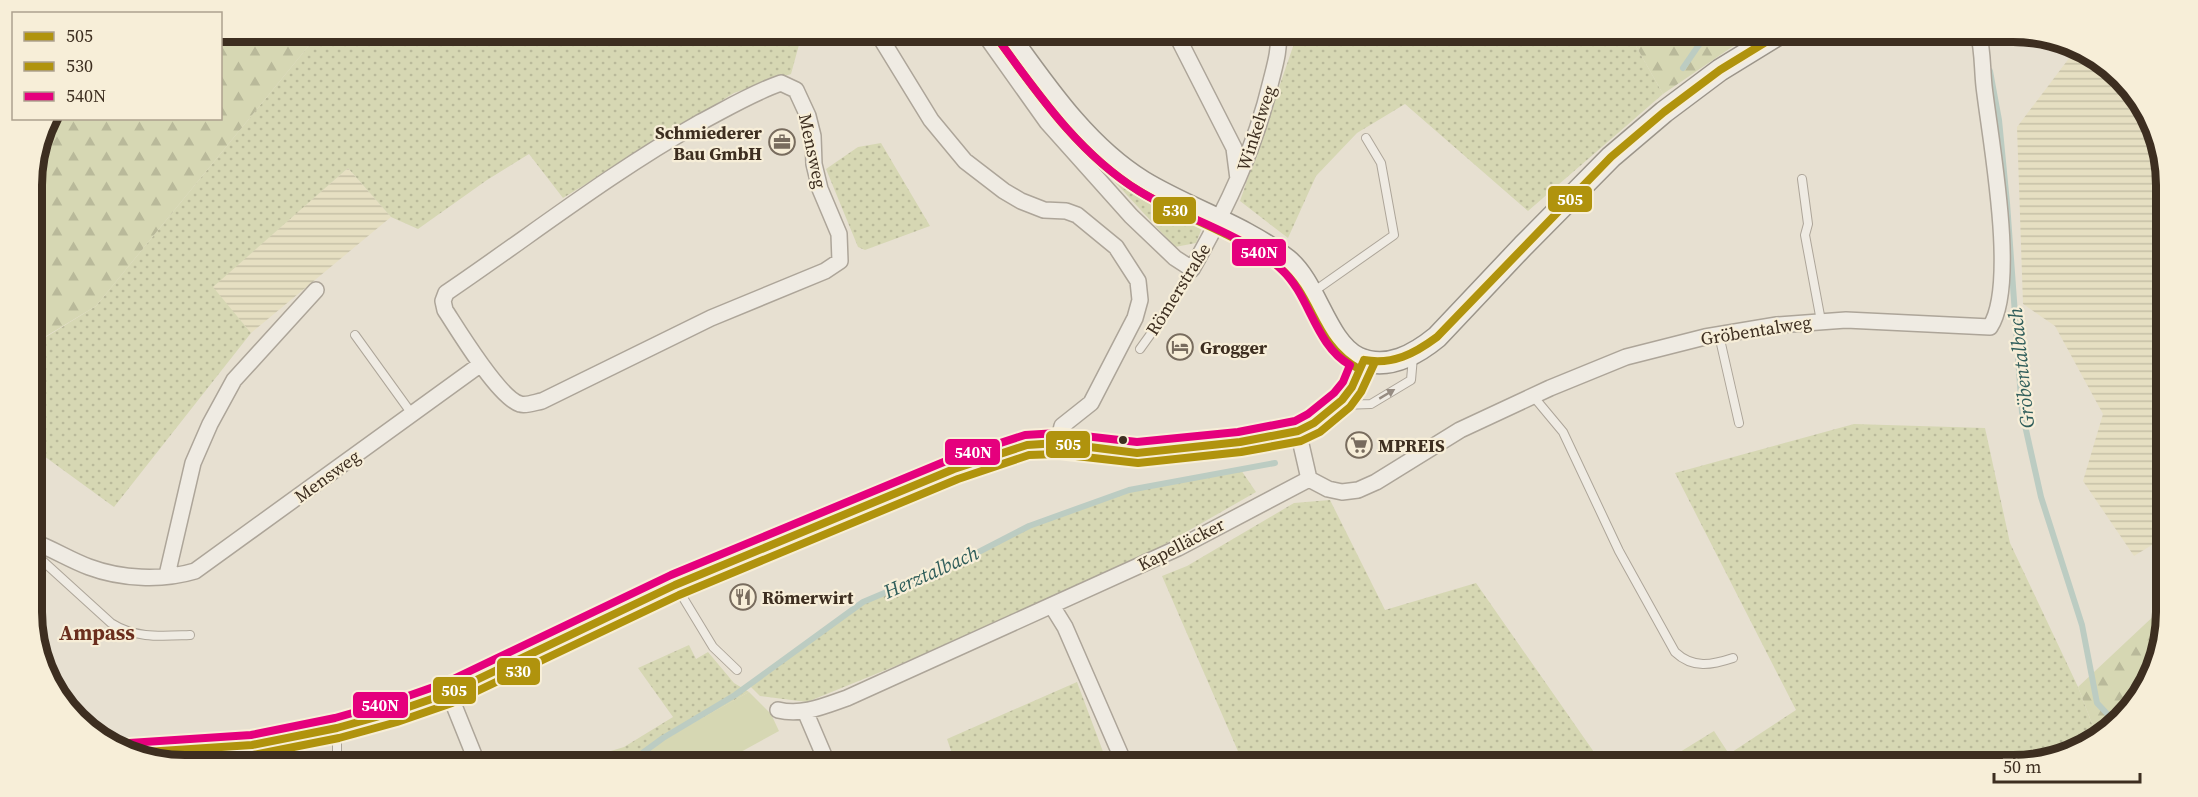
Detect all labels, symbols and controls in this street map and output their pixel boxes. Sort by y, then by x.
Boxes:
legend [12,12,222,120]
text: 505 [66,23,93,48]
text: 530 [66,53,93,78]
street label: Winkelweg [1230,82,1282,174]
text: 540N [66,83,106,108]
street label: Mensweg [793,111,833,191]
place label: Schmiederer Bau GmbH [655,120,763,166]
office icon: Schmiederer Bau GmbH [767,127,797,157]
line badge: 505 [1547,185,1593,213]
text: 505 [1557,188,1583,210]
line badge: 530 [1152,196,1197,225]
text: 530 [1162,199,1188,221]
street label: Römerstraße [1140,238,1216,340]
line badge: 540N [1231,238,1287,267]
text: 540N [1240,241,1278,263]
water label: Gröbentalbach [2001,306,2041,430]
street label: Gröbentalweg [1699,309,1813,351]
hotel icon: Grogger [1165,332,1195,362]
place label: Grogger [1200,335,1268,360]
one-way arrow [1379,389,1396,399]
line badge: 505 [1045,430,1091,459]
supermarket icon: MPREIS [1344,430,1374,460]
text: 505 [1055,433,1081,455]
place label: MPREIS [1378,433,1445,458]
unlabelled marker [1117,434,1129,446]
line badge: 540N [944,438,1001,466]
text: 540N [954,441,992,463]
street label: Mensweg [289,444,365,508]
street label: Kapelläcker [1133,511,1229,577]
water label: Herztalbach [878,539,983,606]
restaurant icon: Römerwirt [728,582,758,612]
place label: Römerwirt [762,585,854,610]
district label: Ampass [59,618,135,647]
line badge: 530 [496,657,541,686]
text: 530 [505,660,531,682]
line badge: 505 [432,676,477,705]
text: 505 [441,679,467,701]
line badge: 540N [352,691,409,719]
text: 540N [361,694,399,716]
scale bar [1994,746,2140,784]
text: 50 m [2003,754,2041,779]

